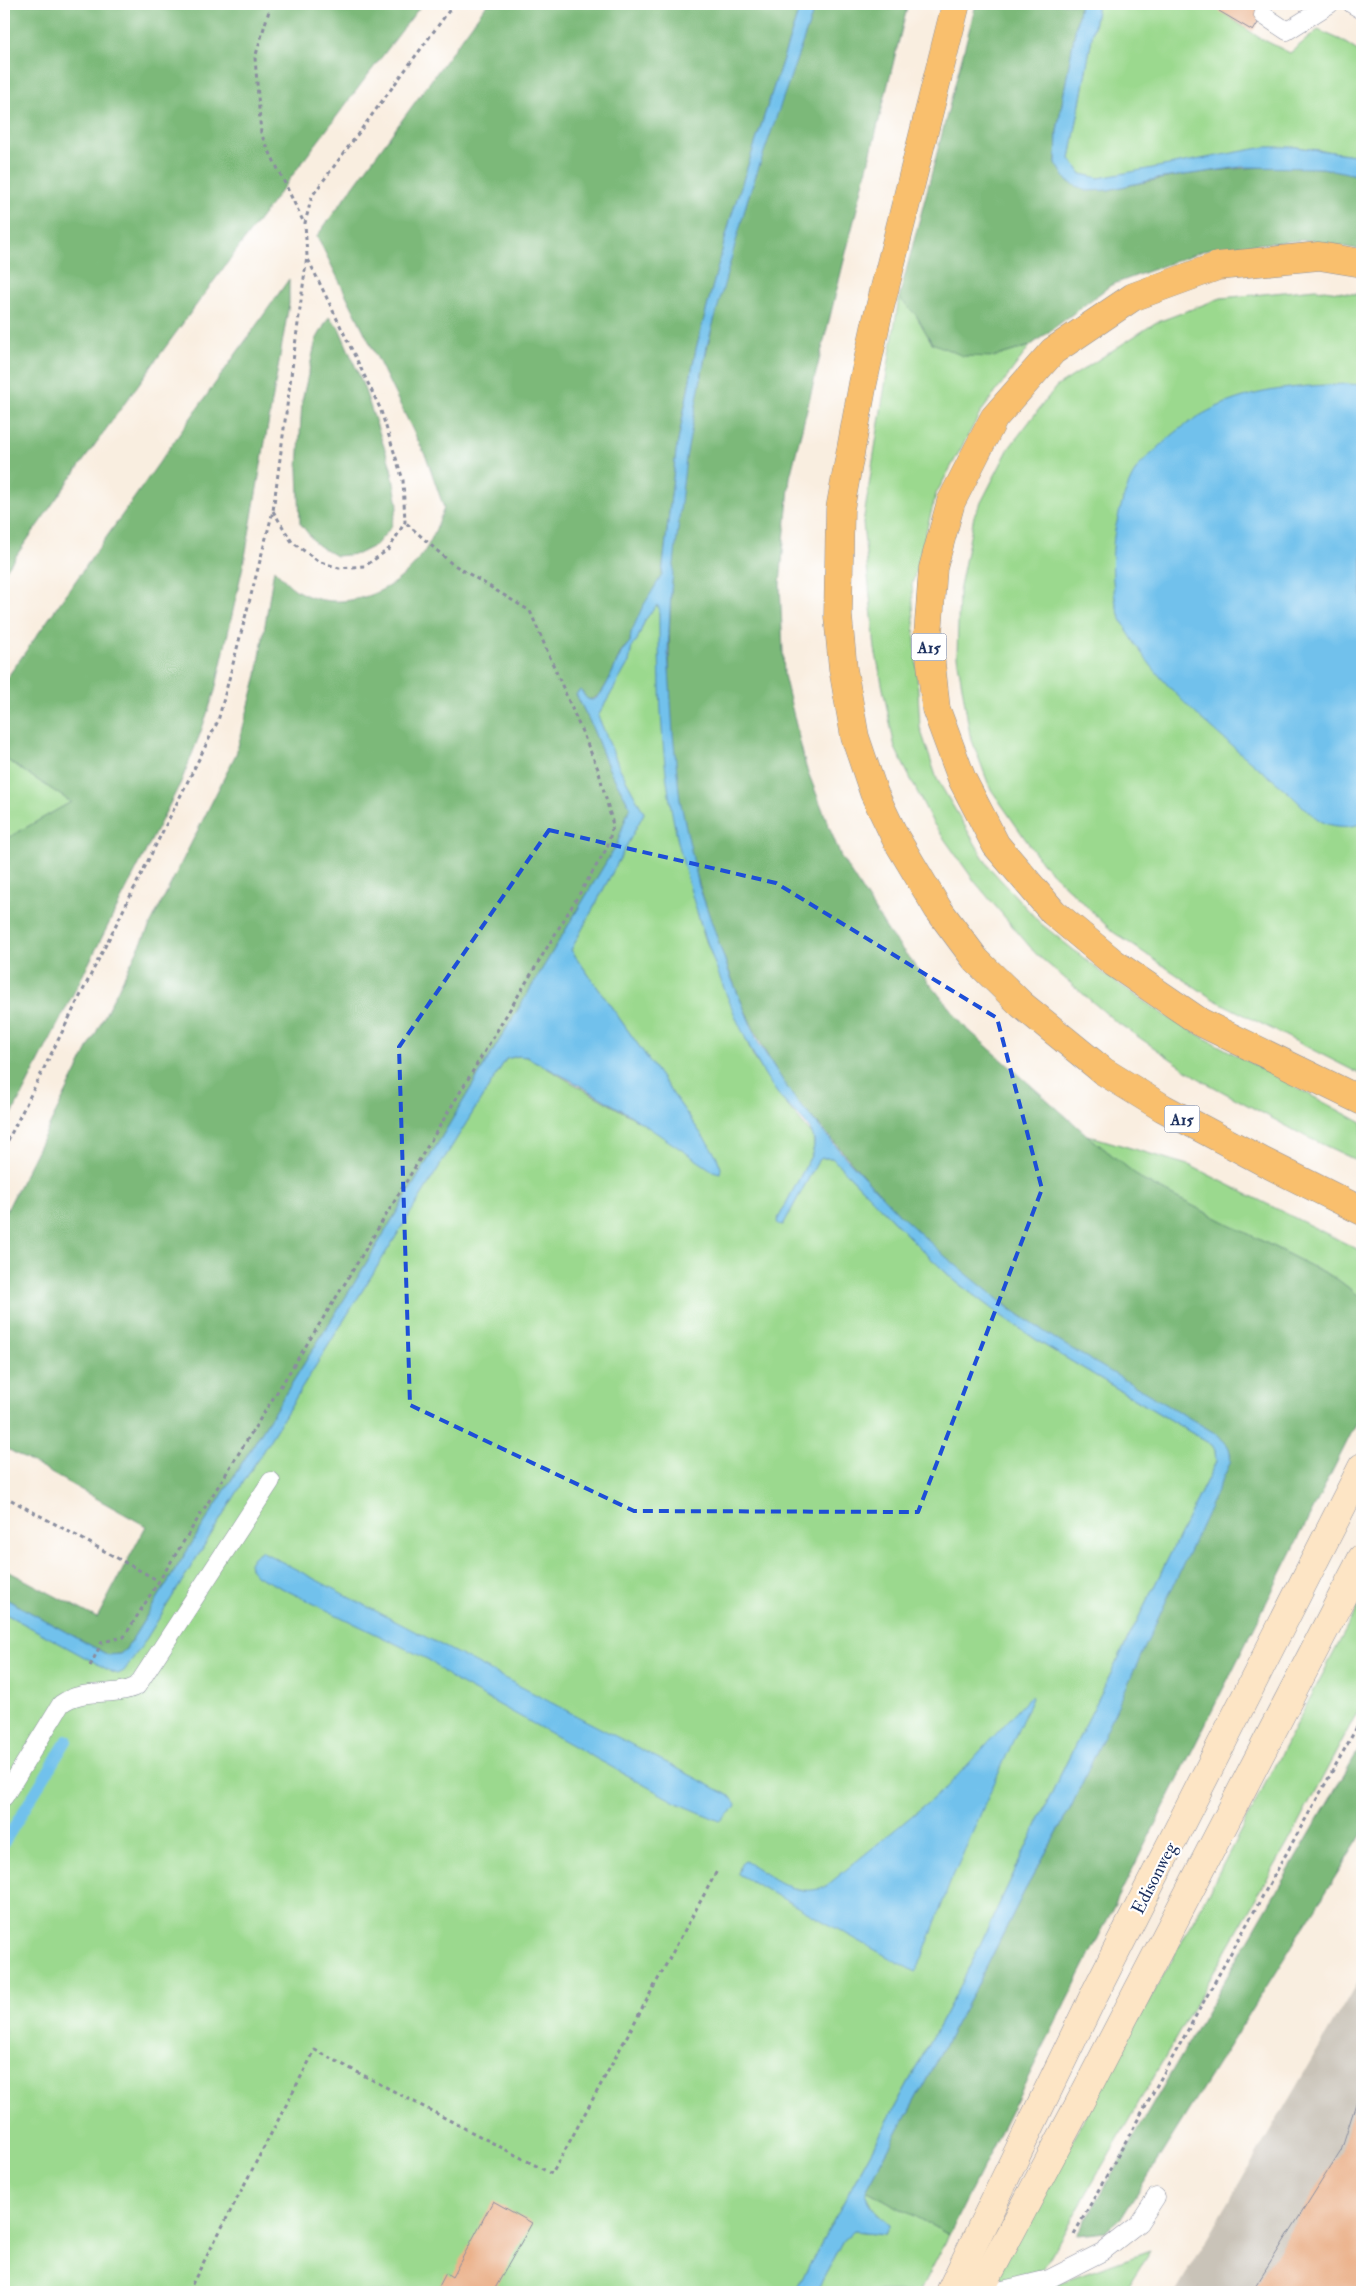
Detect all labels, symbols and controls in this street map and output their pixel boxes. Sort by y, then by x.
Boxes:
road number: A15 [912,634,946,660]
road number: A15 [1164,1106,1200,1132]
street label: Edisonweg [1127,1837,1183,1918]

